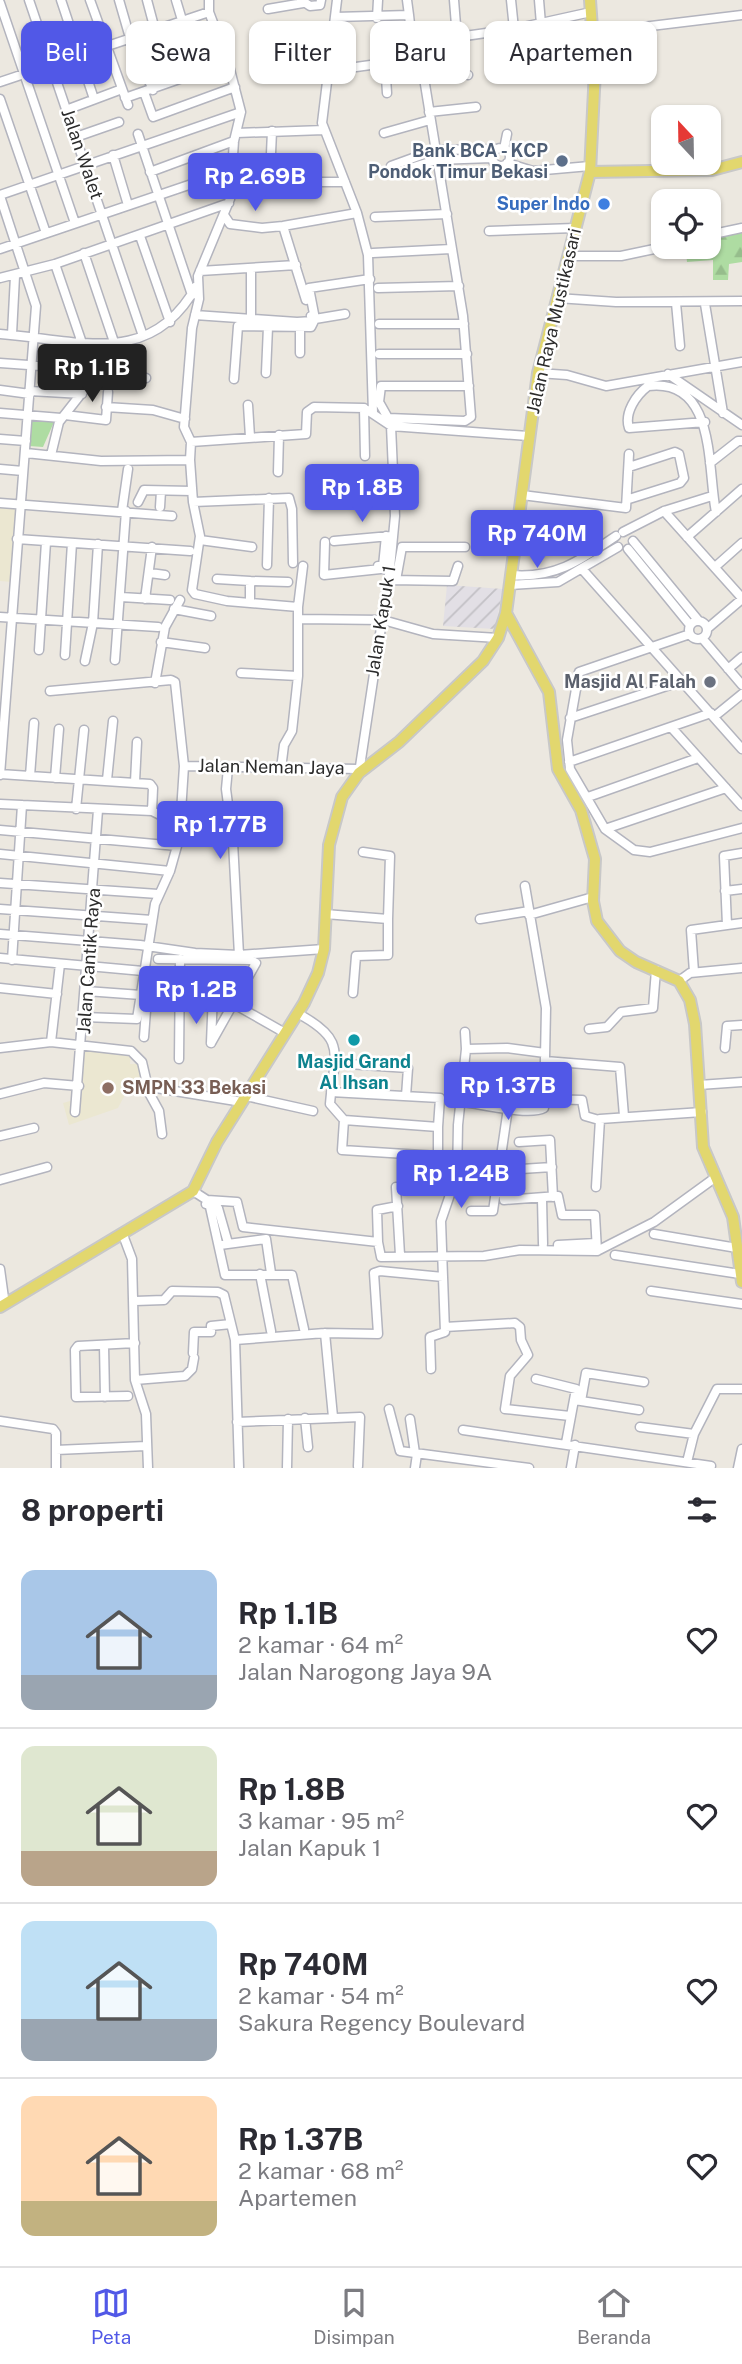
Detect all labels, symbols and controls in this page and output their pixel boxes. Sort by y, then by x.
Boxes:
chip: Beli [21,21,112,84]
chip: Sewa [126,21,235,84]
chip: Filter [249,21,356,84]
chip: Baru [370,21,470,84]
chip: Apartemen [484,21,657,84]
north arrow [651,105,721,175]
map controls [651,105,721,259]
street label: Jalan Walet [57,106,108,202]
place label: Bank BCA - KCP Pondok Timur Bekasi [368,140,548,182]
marker: Bank BCA - KCP Pondok Timur Bekasi [554,153,570,169]
pin: Rp 2.69B [183,154,327,213]
text: Rp 2.69B [204,162,306,189]
button: locate [651,189,721,259]
place label: Super Indo [496,193,590,214]
marker: Super Indo [596,196,612,212]
street label: Jalan Raya Mustikasari [522,226,585,416]
pin: Rp 1.1B [27,344,157,404]
text: Rp 1.1B [54,353,130,380]
pin: Rp 1.8B [297,464,427,524]
text: Rp 1.8B [321,473,403,500]
pin: Rp 740M [472,510,602,570]
text: Rp 740M [487,519,587,546]
street label: Jalan Kapuk 1 [361,564,400,678]
place label: Masjid Al Falah [564,671,696,692]
marker: Masjid Al Falah [702,674,718,690]
street label: Jalan Neman Jaya [197,755,345,778]
pin: Rp 1.77B [148,802,292,861]
text: Rp 1.77B [173,810,267,837]
street label: Jalan Cantik Raya [73,887,104,1035]
pin: Rp 1.2B [131,967,261,1026]
text: Rp 1.2B [155,975,237,1002]
marker: Masjid Grand Al Ihsan [346,1032,362,1048]
place label: Masjid Grand Al Ihsan [297,1051,411,1093]
pin: Rp 1.37B [436,1062,580,1122]
text: Rp 1.37B [460,1071,556,1098]
place label: SMPN 33 Bekasi [122,1077,266,1098]
marker: SMPN 33 Bekasi [100,1080,116,1096]
pin: Rp 1.24B [389,1150,533,1210]
text: Rp 1.24B [413,1159,509,1186]
icon: filters [683,1491,721,1529]
text: 8 properti [21,1492,164,1528]
text: Rp 1.1B [238,1595,338,1631]
icon: home [77,1598,161,1682]
icon: heart [683,1621,721,1659]
text: 2 kamar · 64 m² [238,1631,403,1658]
text: Jalan Narogong Jaya 9A [238,1658,492,1685]
text: Rp 1.8B [238,1771,345,1807]
icon: home [77,1774,161,1858]
icon: heart [683,1797,721,1835]
text: 3 kamar · 95 m² [238,1807,404,1834]
text: Jalan Kapuk 1 [238,1834,381,1861]
text: Rp 740M [238,1946,369,1982]
icon: home [77,1949,161,2033]
icon: heart [683,1972,721,2010]
text: 2 kamar · 54 m² [238,1982,404,2009]
text: Sakura Regency Boulevard [238,2009,525,2036]
text: Rp 1.37B [238,2121,363,2157]
icon: home [77,2124,161,2208]
icon: heart [683,2147,721,2185]
text: 2 kamar · 68 m² [238,2157,403,2184]
text: Apartemen [238,2184,357,2211]
tab: Peta [91,2284,131,2348]
tab: Disimpan [313,2284,395,2348]
tab: Beranda [577,2284,651,2348]

